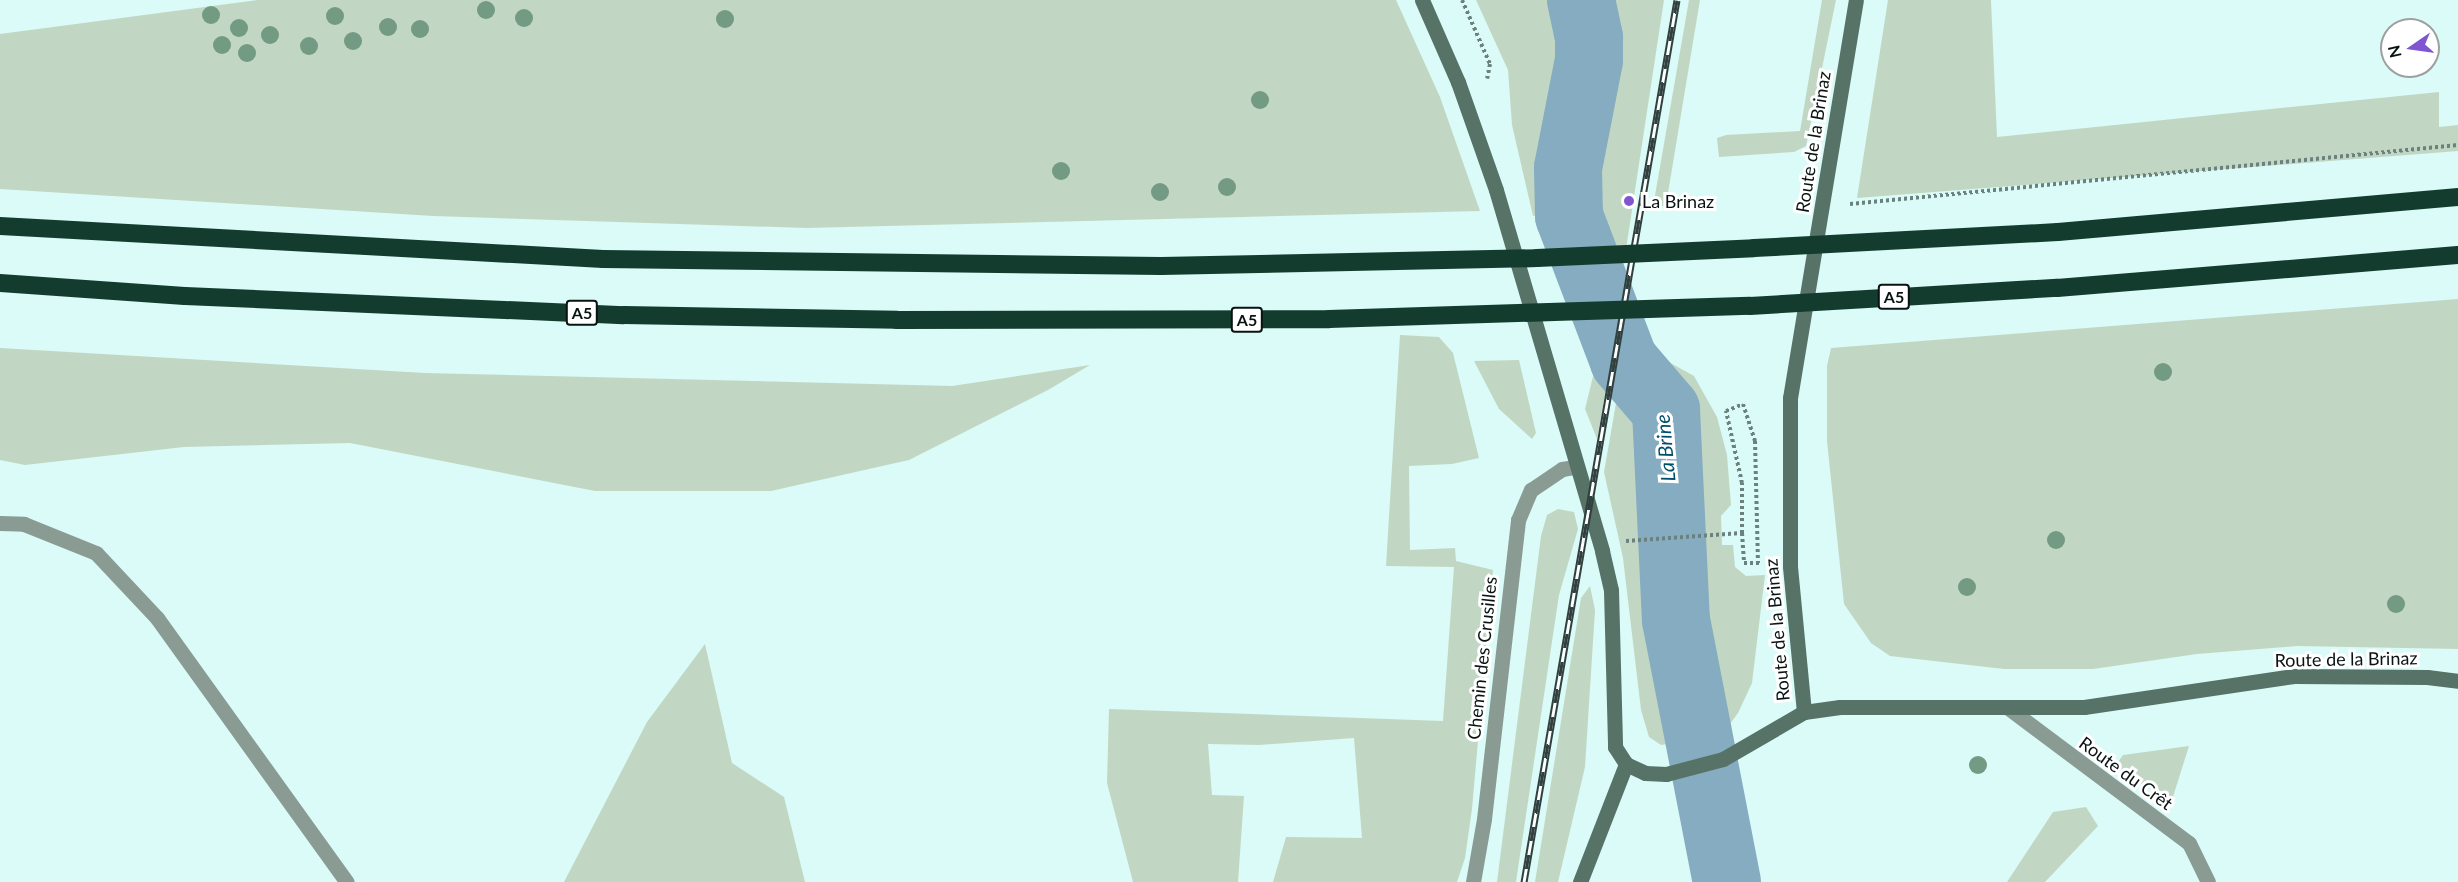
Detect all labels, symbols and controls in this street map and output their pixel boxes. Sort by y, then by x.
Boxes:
north arrow [2380,18,2440,78]
text: N [2383,44,2405,60]
street label: Route de la Brinaz [1791,70,1835,214]
place label: La Brinaz [1642,190,1714,212]
marker: La Brinaz [1620,192,1638,210]
road number: A5 [1878,284,1910,310]
road number: A5 [566,300,598,326]
road number: A5 [1230,307,1264,333]
water label: La Brine [1650,413,1680,483]
street label: Route de la Brinaz [1760,558,1794,702]
street label: Chemin des Crusilles [1463,575,1501,741]
street label: Route de la Brinaz [2274,647,2418,671]
street label: Route du Crêt [2075,732,2177,814]

